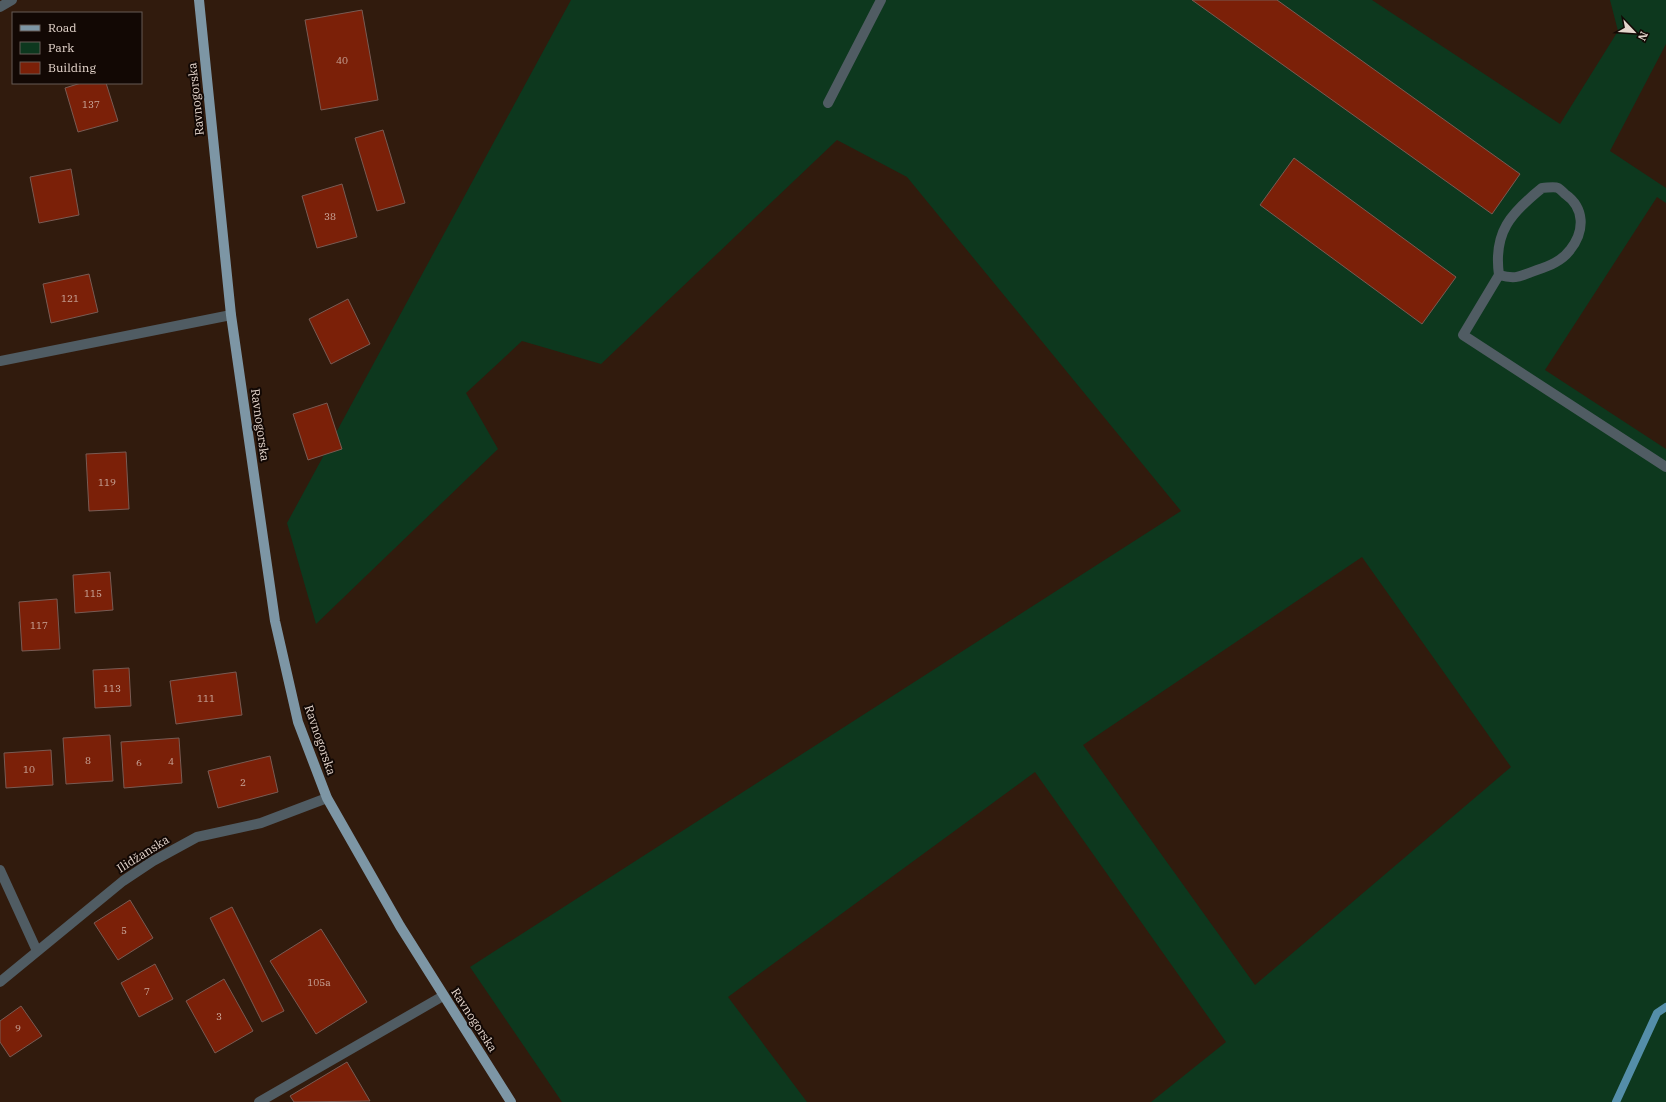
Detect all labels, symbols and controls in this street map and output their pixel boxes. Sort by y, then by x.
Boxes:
legend [12,12,142,84]
north arrow [1614,12,1654,52]
text: Road [48,20,77,35]
text: N [1635,29,1651,43]
text: Park [48,40,74,55]
house number: 40 [336,54,348,67]
text: Building [48,60,96,75]
street label: Ravnogorska [184,61,207,136]
house number: 137 [82,98,100,111]
house number: 38 [324,210,336,223]
house number: 121 [61,292,79,305]
street label: Ravnogorska [248,388,273,463]
house number: 119 [98,476,116,489]
house number: 115 [84,587,102,600]
house number: 117 [30,619,48,632]
house number: 113 [103,682,121,695]
house number: 111 [197,692,215,705]
street label: Ravnogorska [301,703,340,777]
house number: 8 [85,754,91,767]
house number: 4 [168,755,174,768]
house number: 6 [136,756,142,769]
house number: 10 [23,763,35,776]
house number: 2 [240,776,246,789]
street label: Ilidžanska [114,831,172,875]
house number: 5 [121,924,127,937]
house number: 105a [307,976,331,989]
house number: 7 [144,985,150,998]
street label: Ravnogorska [448,985,501,1055]
house number: 3 [216,1010,222,1023]
house number: 9 [15,1022,21,1035]

